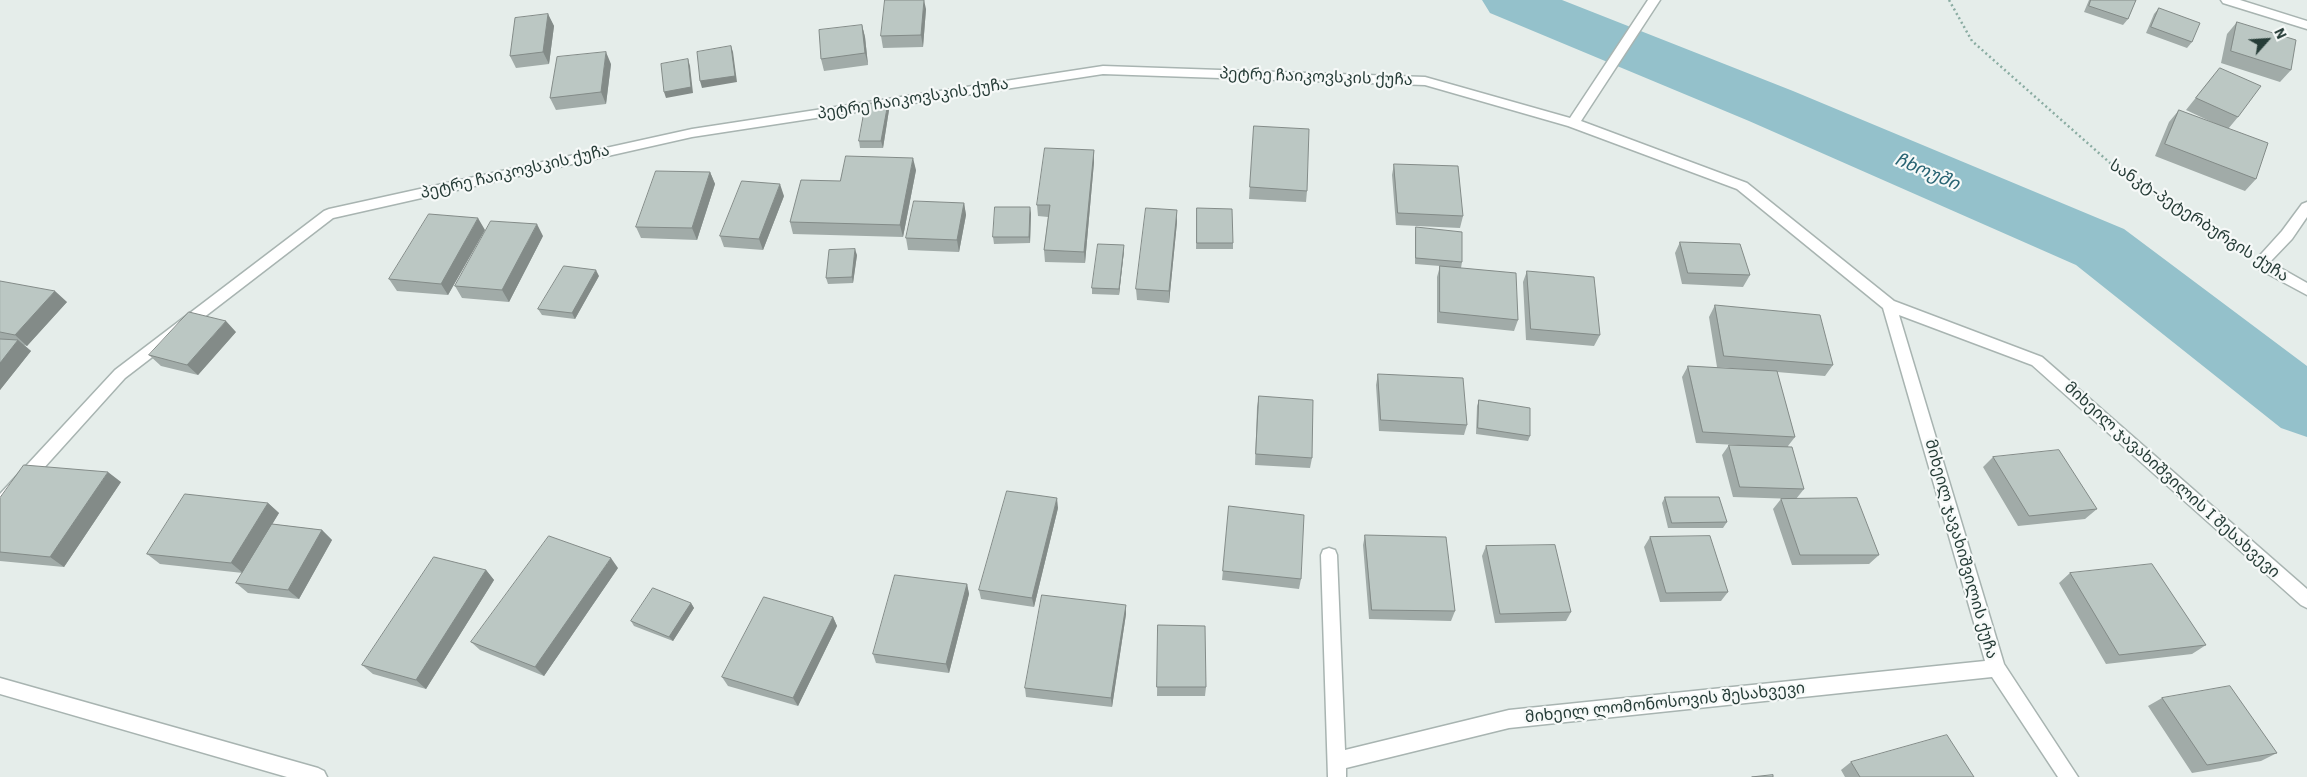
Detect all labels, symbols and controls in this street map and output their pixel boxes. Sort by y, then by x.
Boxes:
north arrow [2242,15,2292,65]
text: N [2270,25,2291,42]
street label: პეტრე ჩაიკოვსკის ქუჩა [1219,64,1413,90]
street label: პეტრე ჩაიკოვსკის ქუჩა [816,74,1010,124]
street label: პეტრე ჩაიკოვსკის ქუჩა [419,141,611,203]
water label: ჩხოუში [1891,149,1963,195]
street label: სანკტ-პეტერბურგის ქუჩა [2106,156,2292,286]
street label: მიხეილ ჯავახიშვილის I შესახვევი [2060,378,2284,582]
street label: მიხეილ ჯავახიშვილის ქუჩა [1920,437,2002,661]
street label: მიხეილ ლომონოსოვის შესახვევი [1524,679,1806,727]

